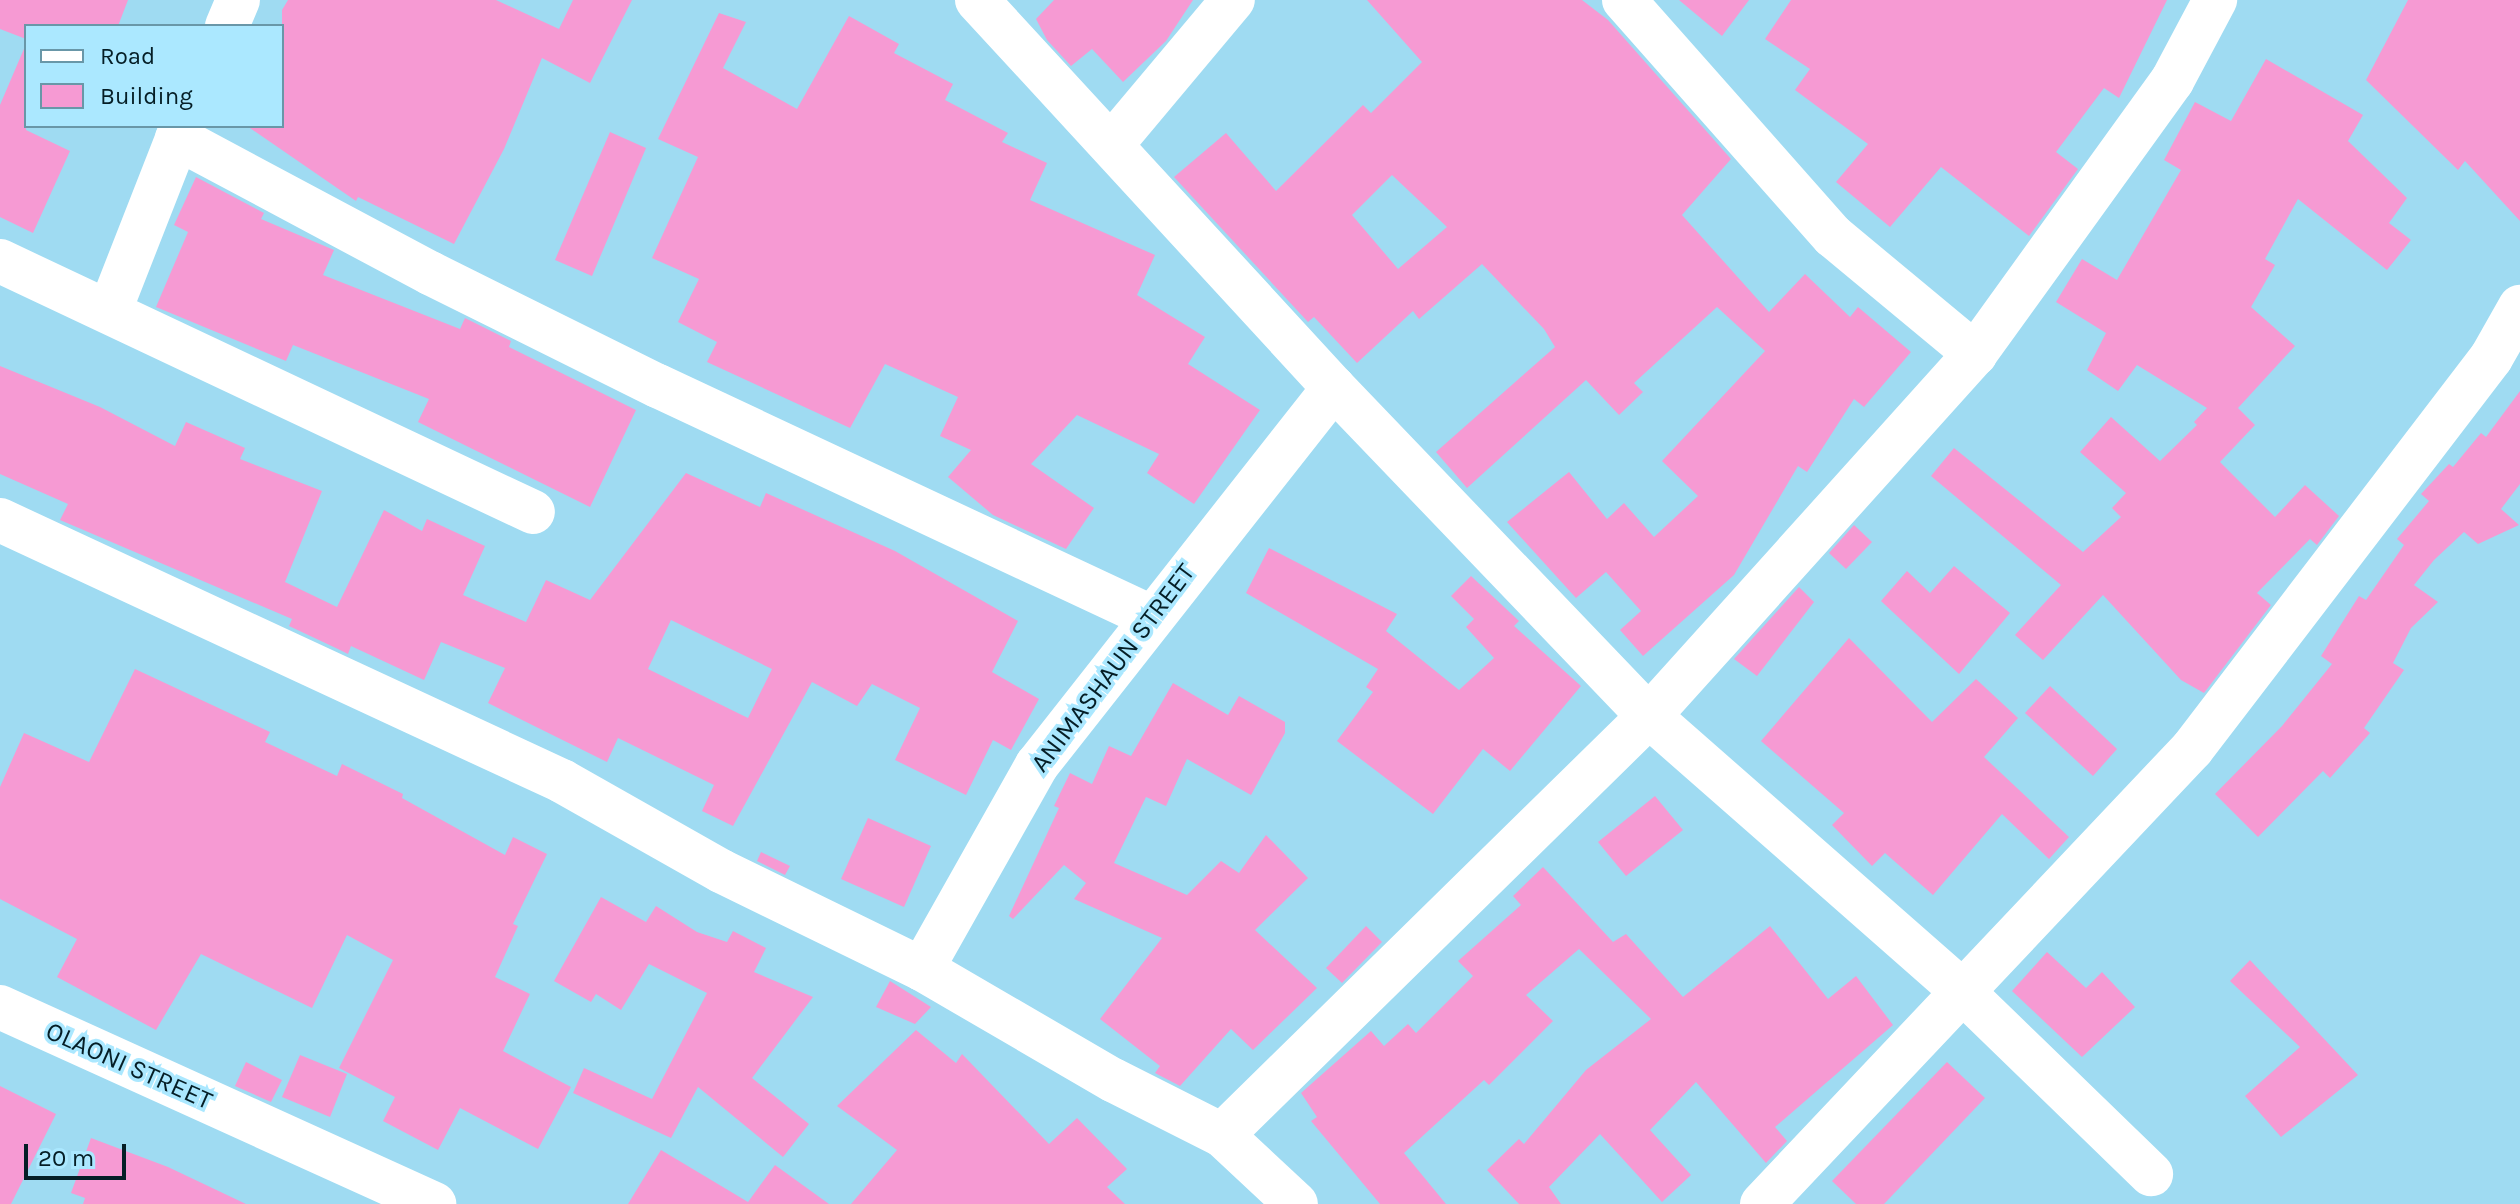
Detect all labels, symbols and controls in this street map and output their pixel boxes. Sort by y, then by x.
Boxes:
legend [24,24,284,128]
text: Road [100,42,155,70]
text: Building [100,82,193,110]
street label: ANIMASHAUN STREET [1024,558,1202,778]
street label: OLAONI STREET [41,1015,217,1117]
scale bar [28,1128,130,1178]
text: 20 m [38,1144,94,1172]

